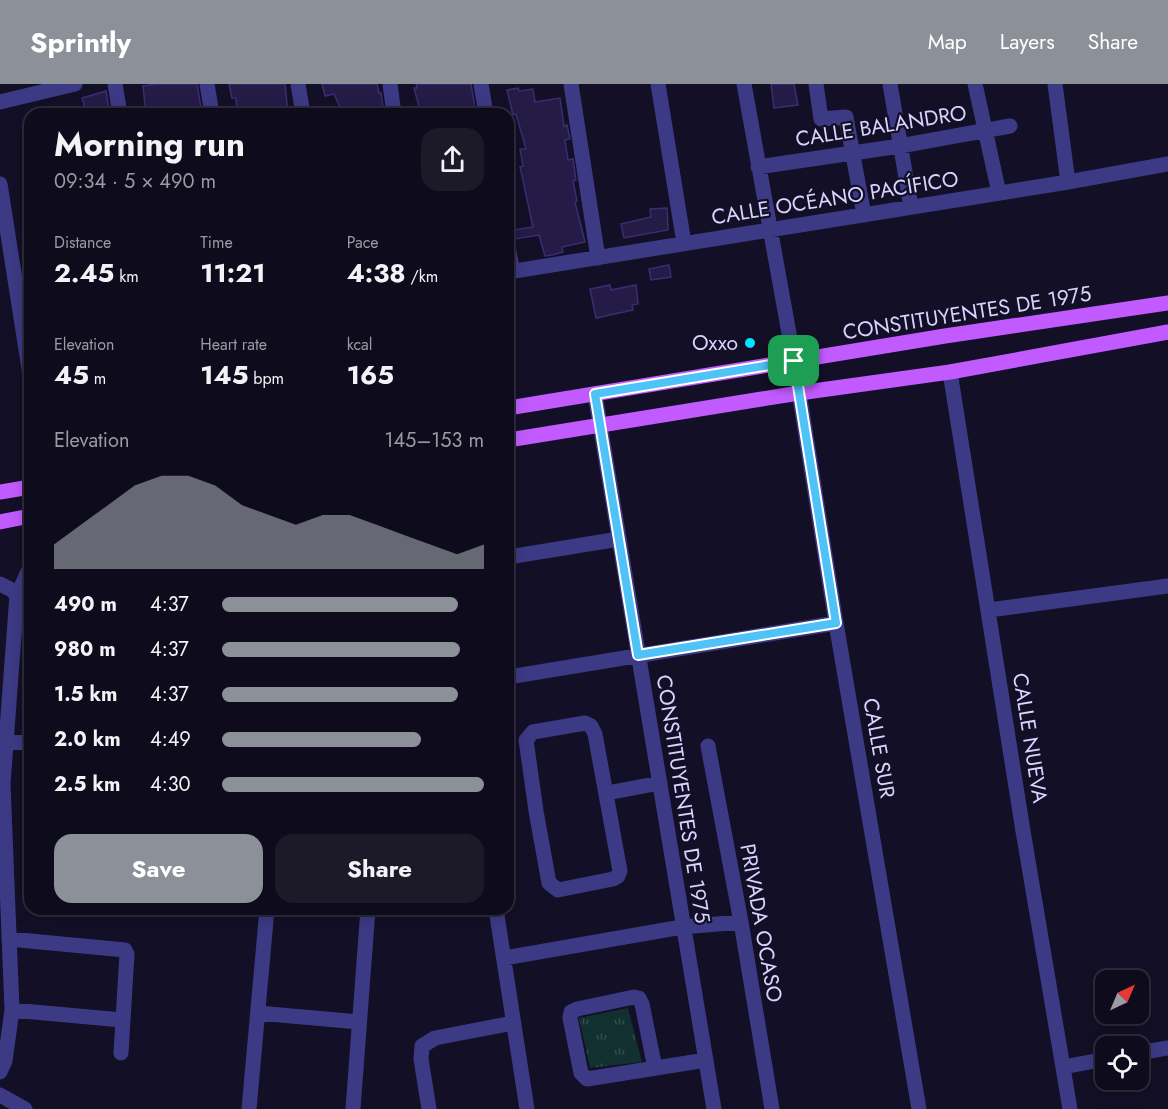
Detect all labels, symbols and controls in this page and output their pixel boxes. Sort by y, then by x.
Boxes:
text: Sprintly [30,22,131,63]
text: Map [928,27,967,57]
text: Layers [1000,27,1055,57]
text: Share [1088,27,1138,57]
street label: CALLE BALANDRO [793,98,969,154]
text: Morning run [54,121,245,168]
button: share [421,128,484,191]
street label: CALLE OCÉANO PACÍFICO [709,164,961,232]
text: 09:34 · 5 × 490 m [54,167,216,196]
text: Distance [54,231,111,254]
text: Time [200,231,233,254]
text: Pace [347,231,379,254]
text: 2.45 [54,254,114,292]
text: 11:21 [200,254,265,292]
text: 4:38 [347,254,406,292]
text: km [114,265,139,288]
text: /km [406,265,438,288]
street label: CONSTITUYENTES DE 1975 [841,279,1093,347]
place label: Oxxo [692,328,738,358]
text: Elevation [54,333,114,356]
text: Heart rate [200,333,267,356]
text: kcal [347,333,372,356]
pin [768,335,819,386]
marker: Oxxo [743,336,757,350]
icon: arrive [777,344,810,377]
text: 45 [54,356,89,394]
text: 145 [200,356,248,394]
text: 165 [347,356,394,394]
text: m [89,367,106,390]
text: bpm [248,367,284,390]
text: Elevation [54,426,129,455]
text: 145–153 m [384,426,484,455]
text: 490 m [54,590,117,619]
text: 4:37 [150,590,189,619]
text: 980 m [54,635,116,664]
text: 4:37 [150,635,189,664]
street label: CALLE NUEVA [1005,671,1055,805]
street label: CONSTITUYENTES DE 1975 [649,673,717,925]
text: 1.5 km [54,680,117,709]
text: 4:37 [150,680,189,709]
street label: CALLE SUR [855,696,903,801]
text: 2.0 km [54,725,121,754]
text: 4:49 [150,725,191,754]
text: 2.5 km [54,770,120,799]
text: 4:30 [150,770,191,799]
button: Save [54,834,263,903]
button: Share [275,834,484,903]
street label: PRIVADA OCASO [732,841,790,1005]
north arrow [1095,970,1149,1024]
map controls [1095,970,1149,1090]
button: locate [1095,1036,1149,1090]

